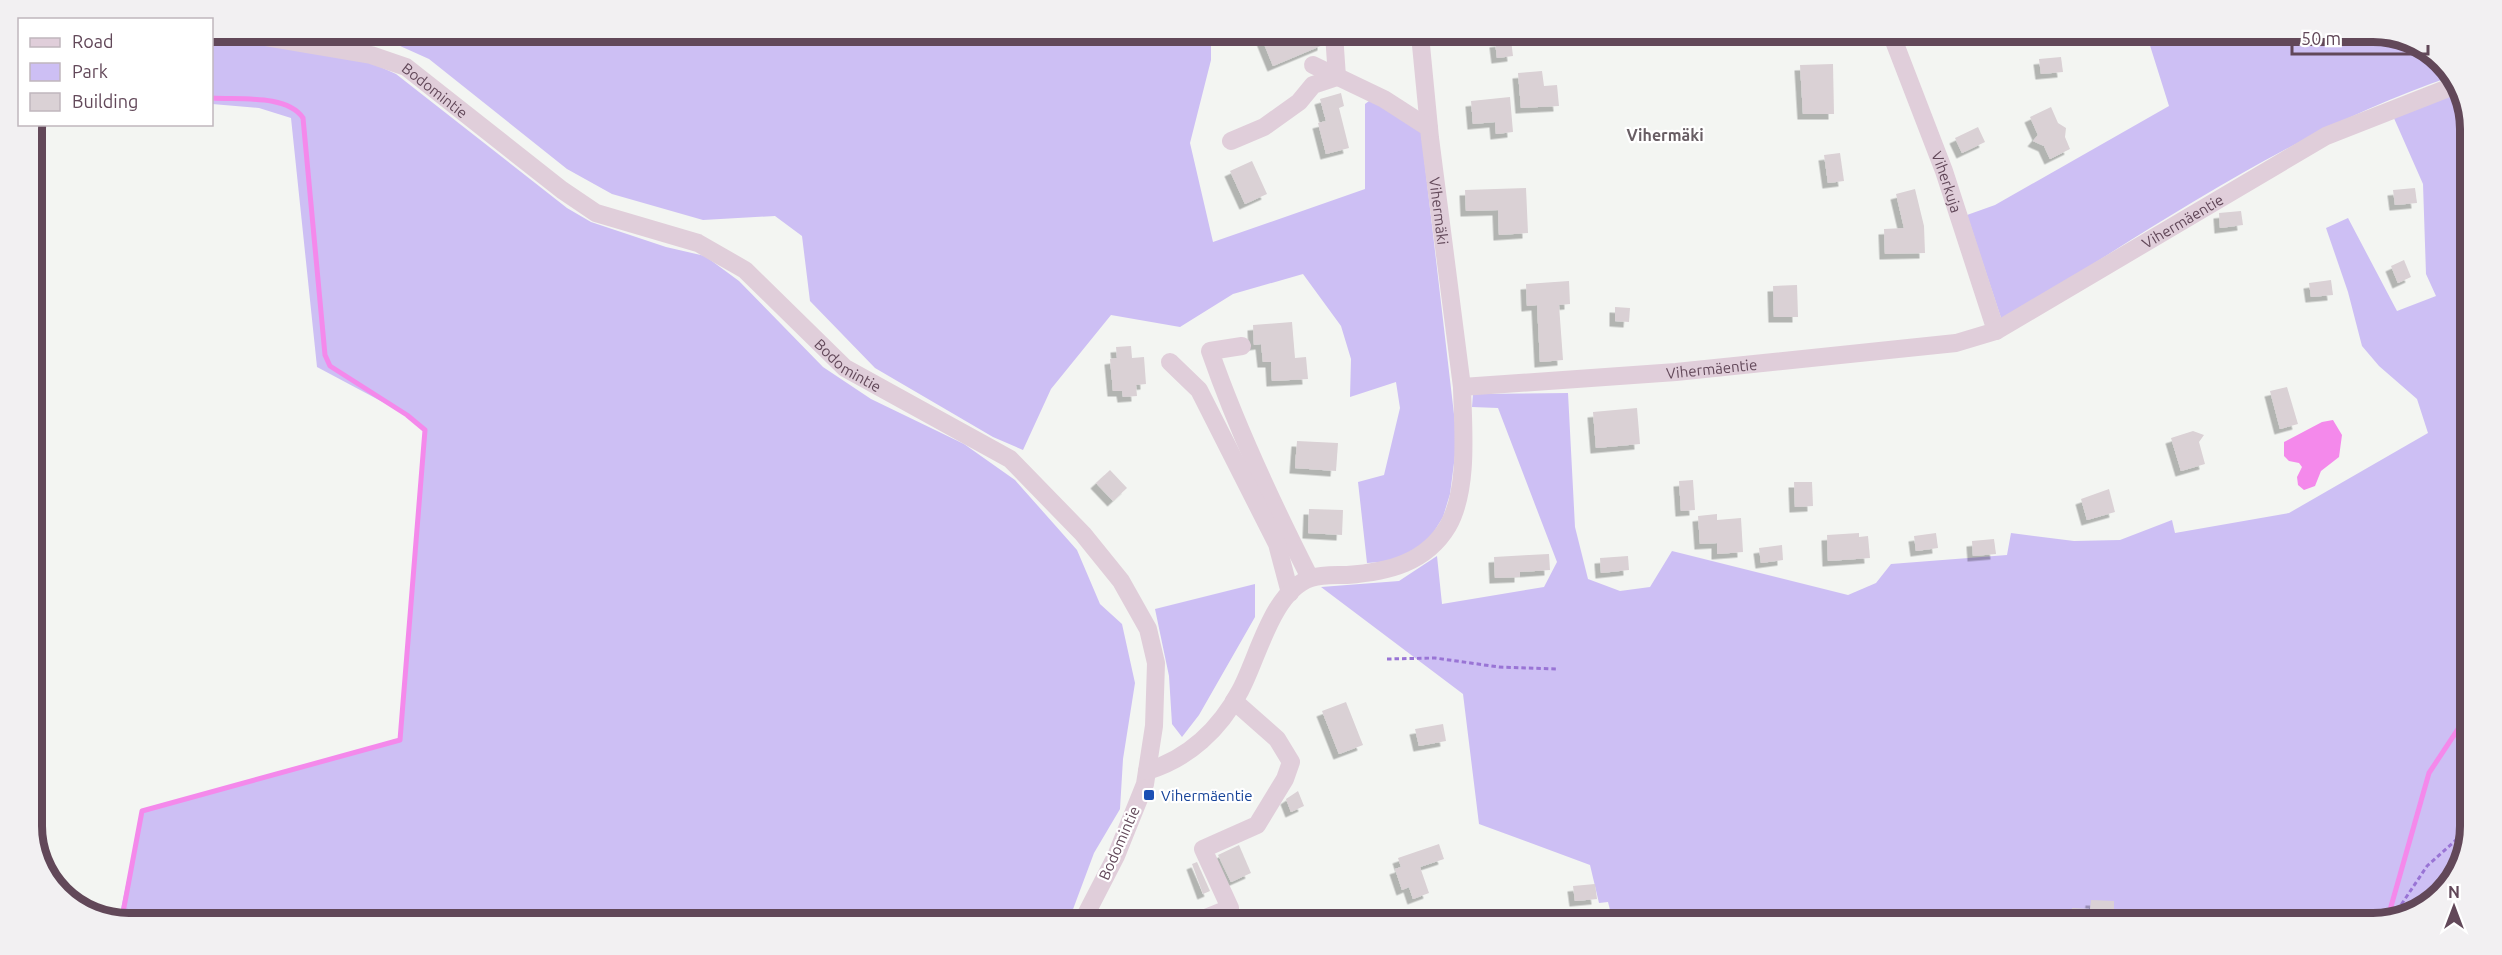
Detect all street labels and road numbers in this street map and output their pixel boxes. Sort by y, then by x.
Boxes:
street label: Bodomintie [399,59,471,121]
street label: Viherkuja [1929,149,1965,215]
street label: Vihermäki [1427,176,1452,246]
street label: Vihermäentie [2139,190,2226,251]
street label: Bodomintie [811,335,884,395]
street label: Vihermäentie [1665,355,1758,381]
street label: Bodomintie [1095,804,1143,882]

